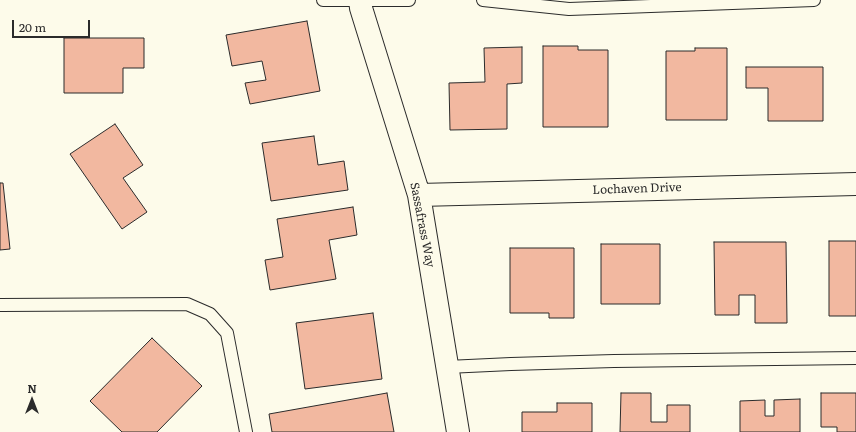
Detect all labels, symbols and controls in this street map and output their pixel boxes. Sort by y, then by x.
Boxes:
scale bar [14,12,92,38]
text: 20 m [19,18,46,36]
street label: Lochaven Drive [592,180,682,198]
street label: Sassafrass Way [407,181,437,269]
north arrow [12,380,52,420]
text: N [27,380,37,396]

